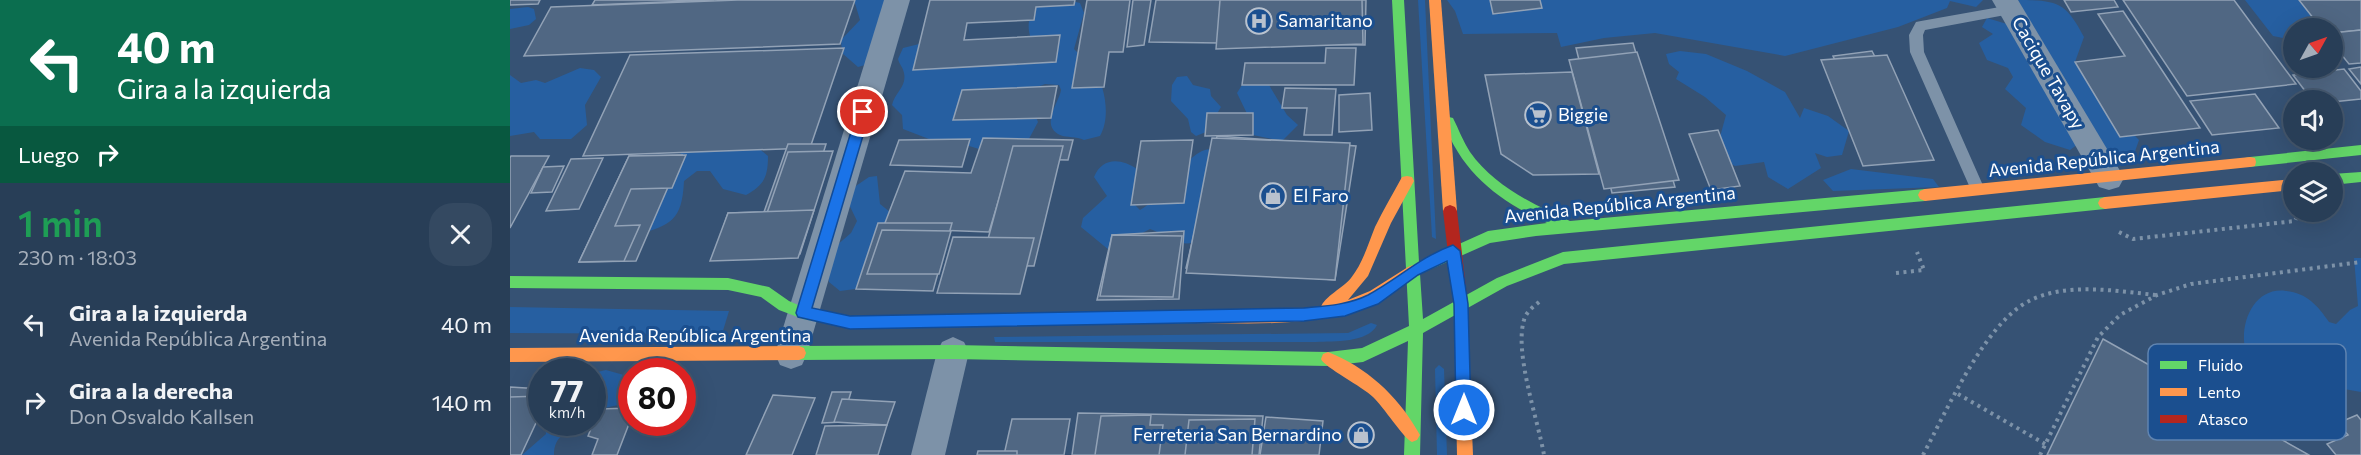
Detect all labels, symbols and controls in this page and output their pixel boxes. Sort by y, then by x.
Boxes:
hospital icon: Samaritano [1244,6,1274,36]
place label: Samaritano [1278,9,1373,31]
street label: Cacique Tavapy [2008,12,2090,133]
north arrow [2283,18,2343,78]
map controls [2283,18,2343,222]
text: 40 m [117,20,215,72]
icon: left [18,24,96,102]
text: Gira a la izquierda [117,72,331,105]
pin [837,86,888,137]
button: sound [2283,90,2343,150]
icon: arrive [846,95,879,128]
supermarket icon: Biggie [1523,100,1553,130]
place label: Biggie [1558,103,1608,125]
street label: Avenida República Argentina [1987,135,2221,181]
icon: right [91,138,124,171]
text: Luego [18,141,79,168]
button: layers [2283,162,2343,222]
shop icon: El Faro [1258,181,1288,211]
street label: Avenida República Argentina [1503,181,1737,227]
place label: El Faro [1293,184,1349,206]
text: 1 min [18,200,103,244]
button: close [429,203,492,266]
text: 230 m · 18:03 [18,245,137,269]
text: Gira a la izquierda [69,299,247,326]
icon: left [18,308,51,341]
text: 40 m [441,311,492,338]
street label: Avenida República Argentina [579,324,811,346]
text: Avenida República Argentina [69,326,327,350]
legend [2148,344,2346,440]
text: Fluido [2198,355,2243,374]
speed limit sign: 80 [618,358,696,436]
text: 77 [551,371,583,408]
text: Gira a la derecha [69,377,233,404]
position arrow [1432,378,1496,442]
text: Lento [2198,382,2241,401]
icon: right [18,386,51,419]
text: 140 m [432,389,492,416]
text: km/h [549,403,585,421]
text: Don Osvaldo Kallsen [69,404,254,428]
text: Atasco [2198,409,2248,428]
shop icon: Ferreteria San Bernardino [1346,420,1376,450]
place label: Ferreteria San Bernardino [1133,423,1342,445]

